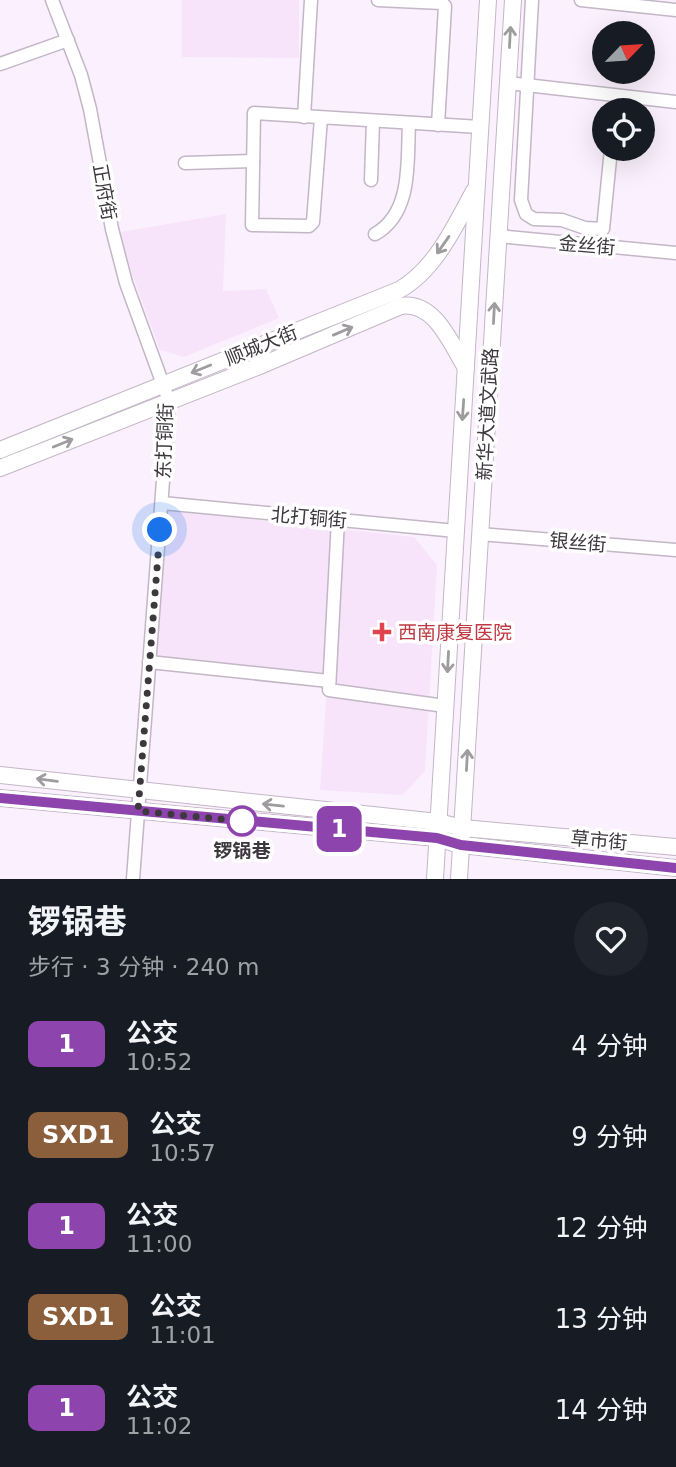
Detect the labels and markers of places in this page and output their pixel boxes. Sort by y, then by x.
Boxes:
place label: 西南康复医院 [398,621,512,643]
marker: 西南康复医院 [372,622,392,642]
marker: 锣锅巷 [227,806,257,836]
place label: 锣锅巷 [213,839,271,861]

